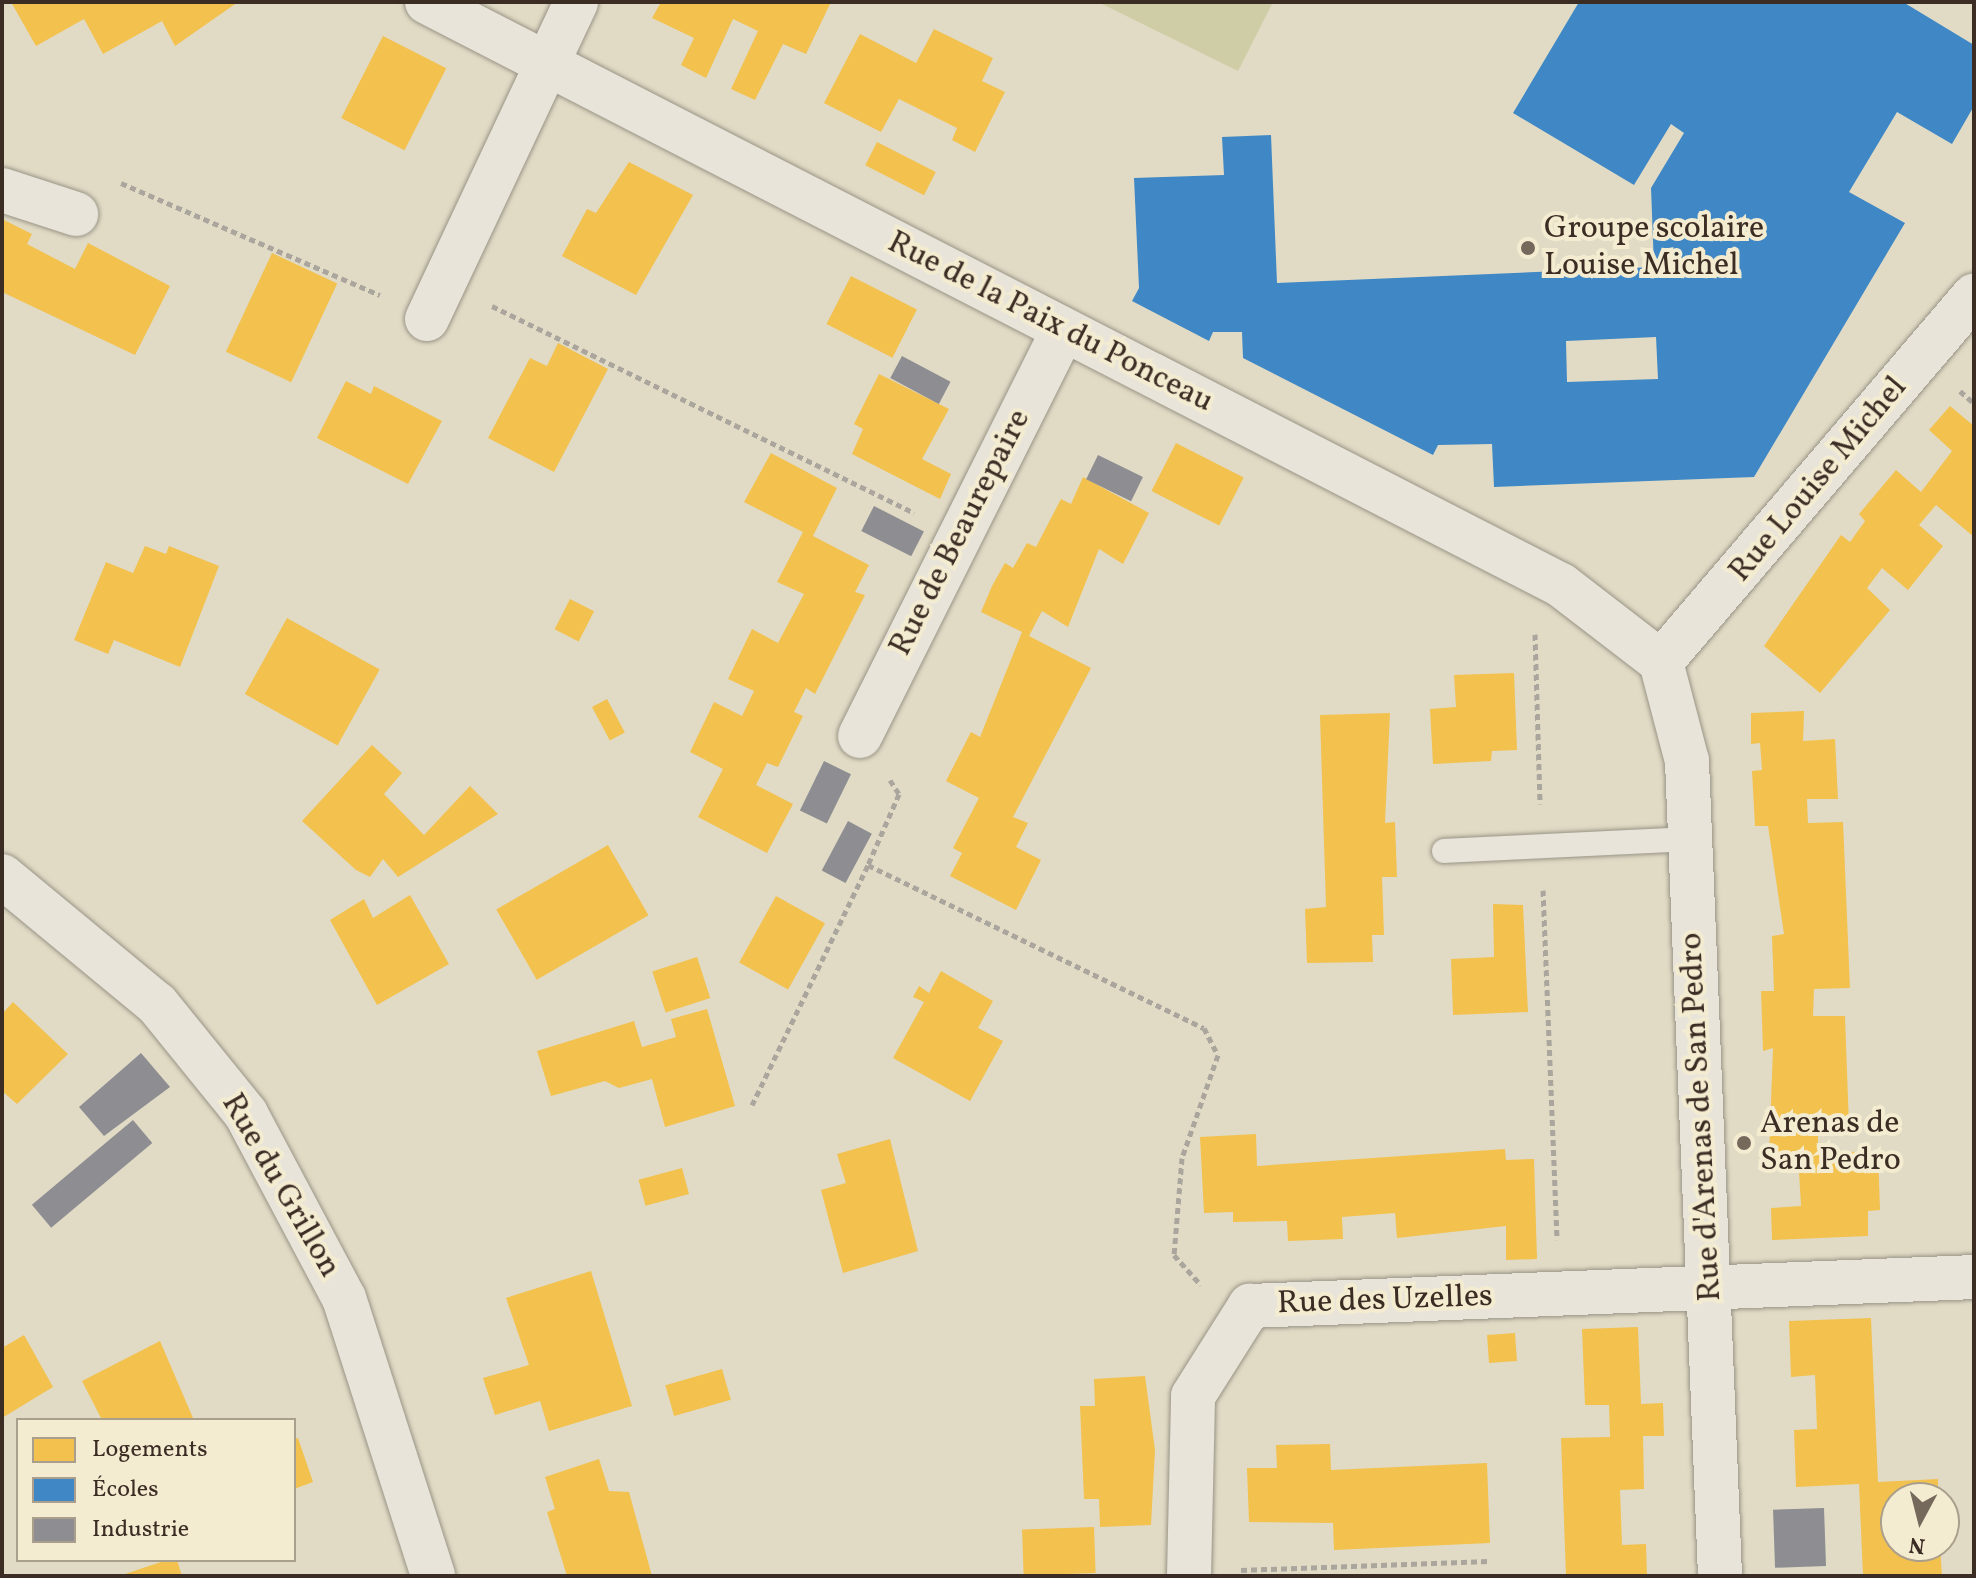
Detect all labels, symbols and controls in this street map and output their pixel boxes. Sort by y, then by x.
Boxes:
place label: Groupe scolaire Louise Michel [1544,211,1764,286]
street label: Rue de la Paix du Ponceau [881,224,1219,422]
marker: Groupe scolaire Louise Michel [1519,239,1537,257]
street label: Rue Louise Michel [1722,370,1916,590]
street label: Rue de Beaurepaire [882,403,1040,663]
street label: Rue d'Arenas de San Pedro [1673,932,1731,1302]
street label: Rue du Grillon [212,1087,348,1285]
place label: Arenas de San Pedro [1760,1106,1901,1181]
marker: Arenas de San Pedro [1735,1134,1753,1152]
street label: Rue des Uzelles [1277,1278,1493,1324]
legend [16,1418,296,1562]
text: Logements [92,1433,208,1467]
text: Écoles [92,1473,159,1507]
north arrow [1880,1482,1960,1562]
text: Industrie [92,1513,189,1547]
text: N [1907,1528,1927,1561]

